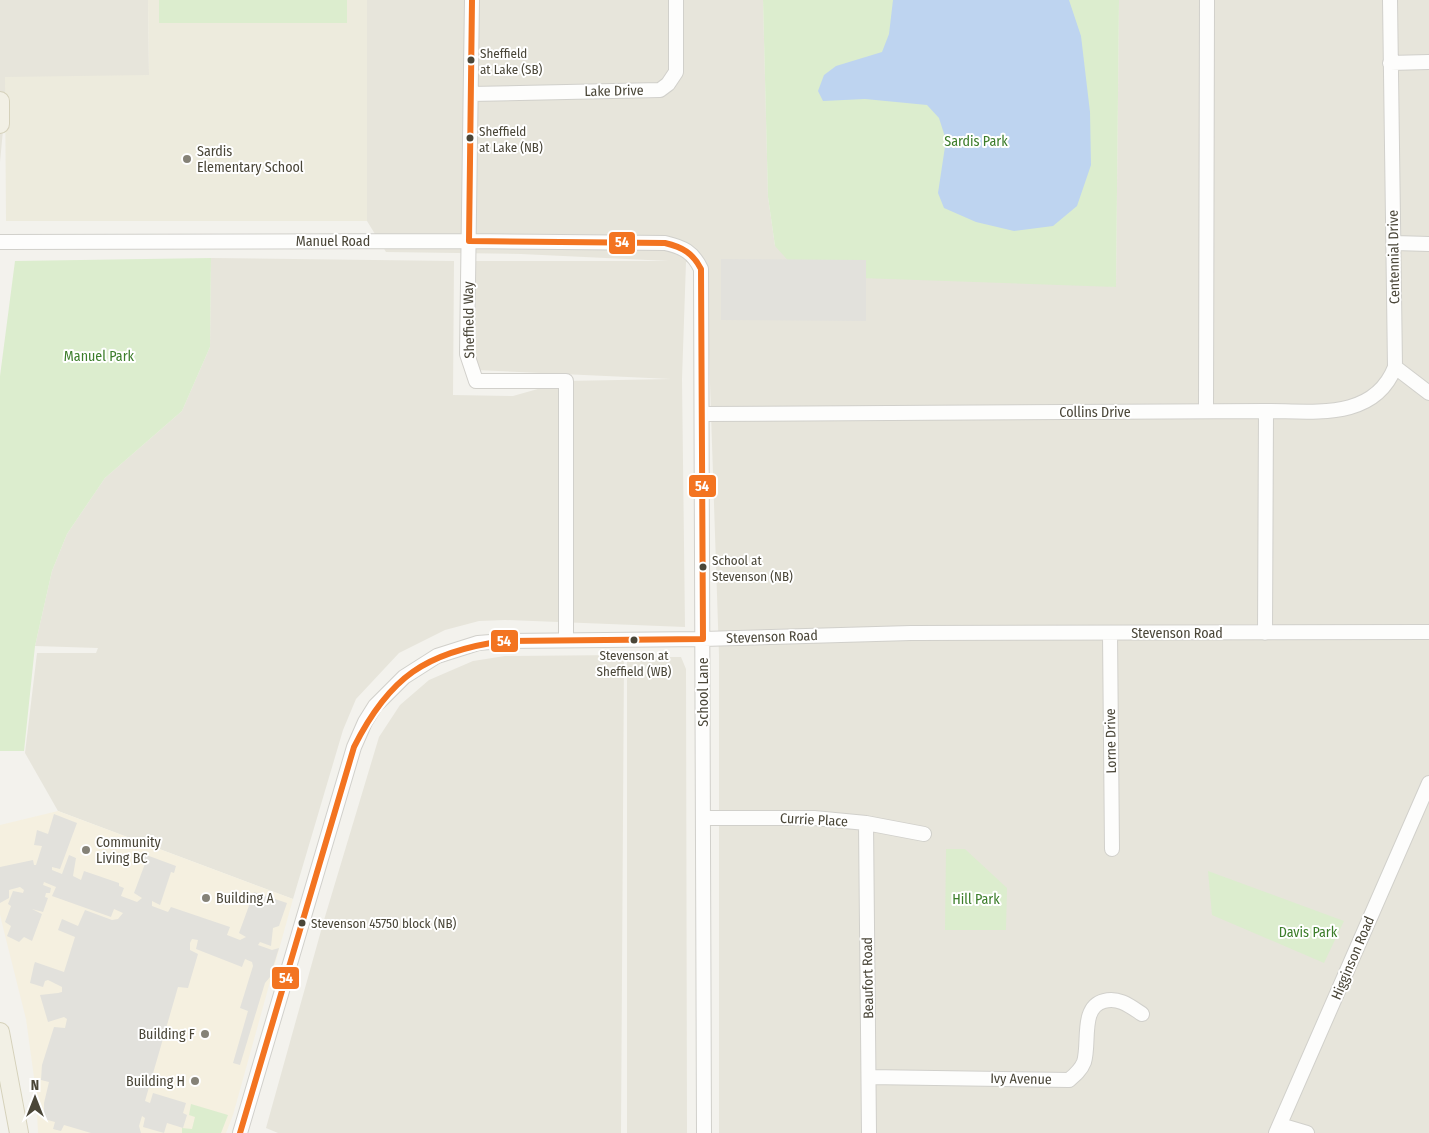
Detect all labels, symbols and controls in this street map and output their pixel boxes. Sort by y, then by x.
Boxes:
place label: Sheffield at Lake (SB) [480,46,543,77]
marker: Sheffield at Lake (SB) [466,55,476,65]
street label: Lake Drive [584,82,644,100]
place label: Sheffield at Lake (NB) [479,124,543,155]
marker: Sheffield at Lake (NB) [465,133,475,143]
park label: Sardis Park [944,133,1008,150]
place label: Sardis Elementary School [197,143,304,176]
marker: Sardis Elementary School [181,153,193,165]
street label: Centennial Drive [1385,210,1403,304]
line badge: 54 [608,231,636,255]
street label: Manuel Road [296,233,370,250]
text: 54 [615,234,629,251]
street label: Sheffield Way [460,281,478,359]
park label: Manuel Park [64,348,135,365]
street label: Collins Drive [1059,404,1131,421]
line badge: 54 [688,474,717,498]
text: 54 [695,478,709,495]
place label: School at Stevenson (NB) [712,553,793,584]
marker: School at Stevenson (NB) [698,562,708,572]
street label: Stevenson Road [1131,625,1223,642]
street label: Stevenson Road [726,627,818,647]
line badge: 54 [490,629,519,653]
text: 54 [497,633,511,650]
marker: Stevenson at Sheffield (WB) [629,635,639,645]
place label: Stevenson at Sheffield (WB) [597,648,672,679]
street label: School Lane [695,657,712,727]
street label: Lorne Drive [1102,708,1120,774]
street label: Currie Place [780,810,848,830]
place label: Community Living BC [96,834,161,867]
marker: Community Living BC [80,844,92,856]
place label: Building A [216,890,274,907]
park label: Hill Park [952,891,1000,908]
marker: Building A [200,892,212,904]
street label: Higginson Road [1328,914,1378,1002]
place label: Stevenson 45750 block (NB) [311,916,457,931]
marker: Stevenson 45750 block (NB) [297,918,307,928]
park label: Davis Park [1279,924,1338,941]
street label: Beaufort Road [859,937,877,1019]
line badge: 54 [271,966,300,990]
text: 54 [279,970,293,987]
place label: Building F [138,1026,195,1043]
marker: Building F [199,1028,211,1040]
street label: Ivy Avenue [990,1070,1052,1088]
north arrow [10,1073,60,1123]
place label: Building H [126,1073,185,1090]
marker: Building H [189,1075,201,1087]
text: N [31,1077,39,1094]

